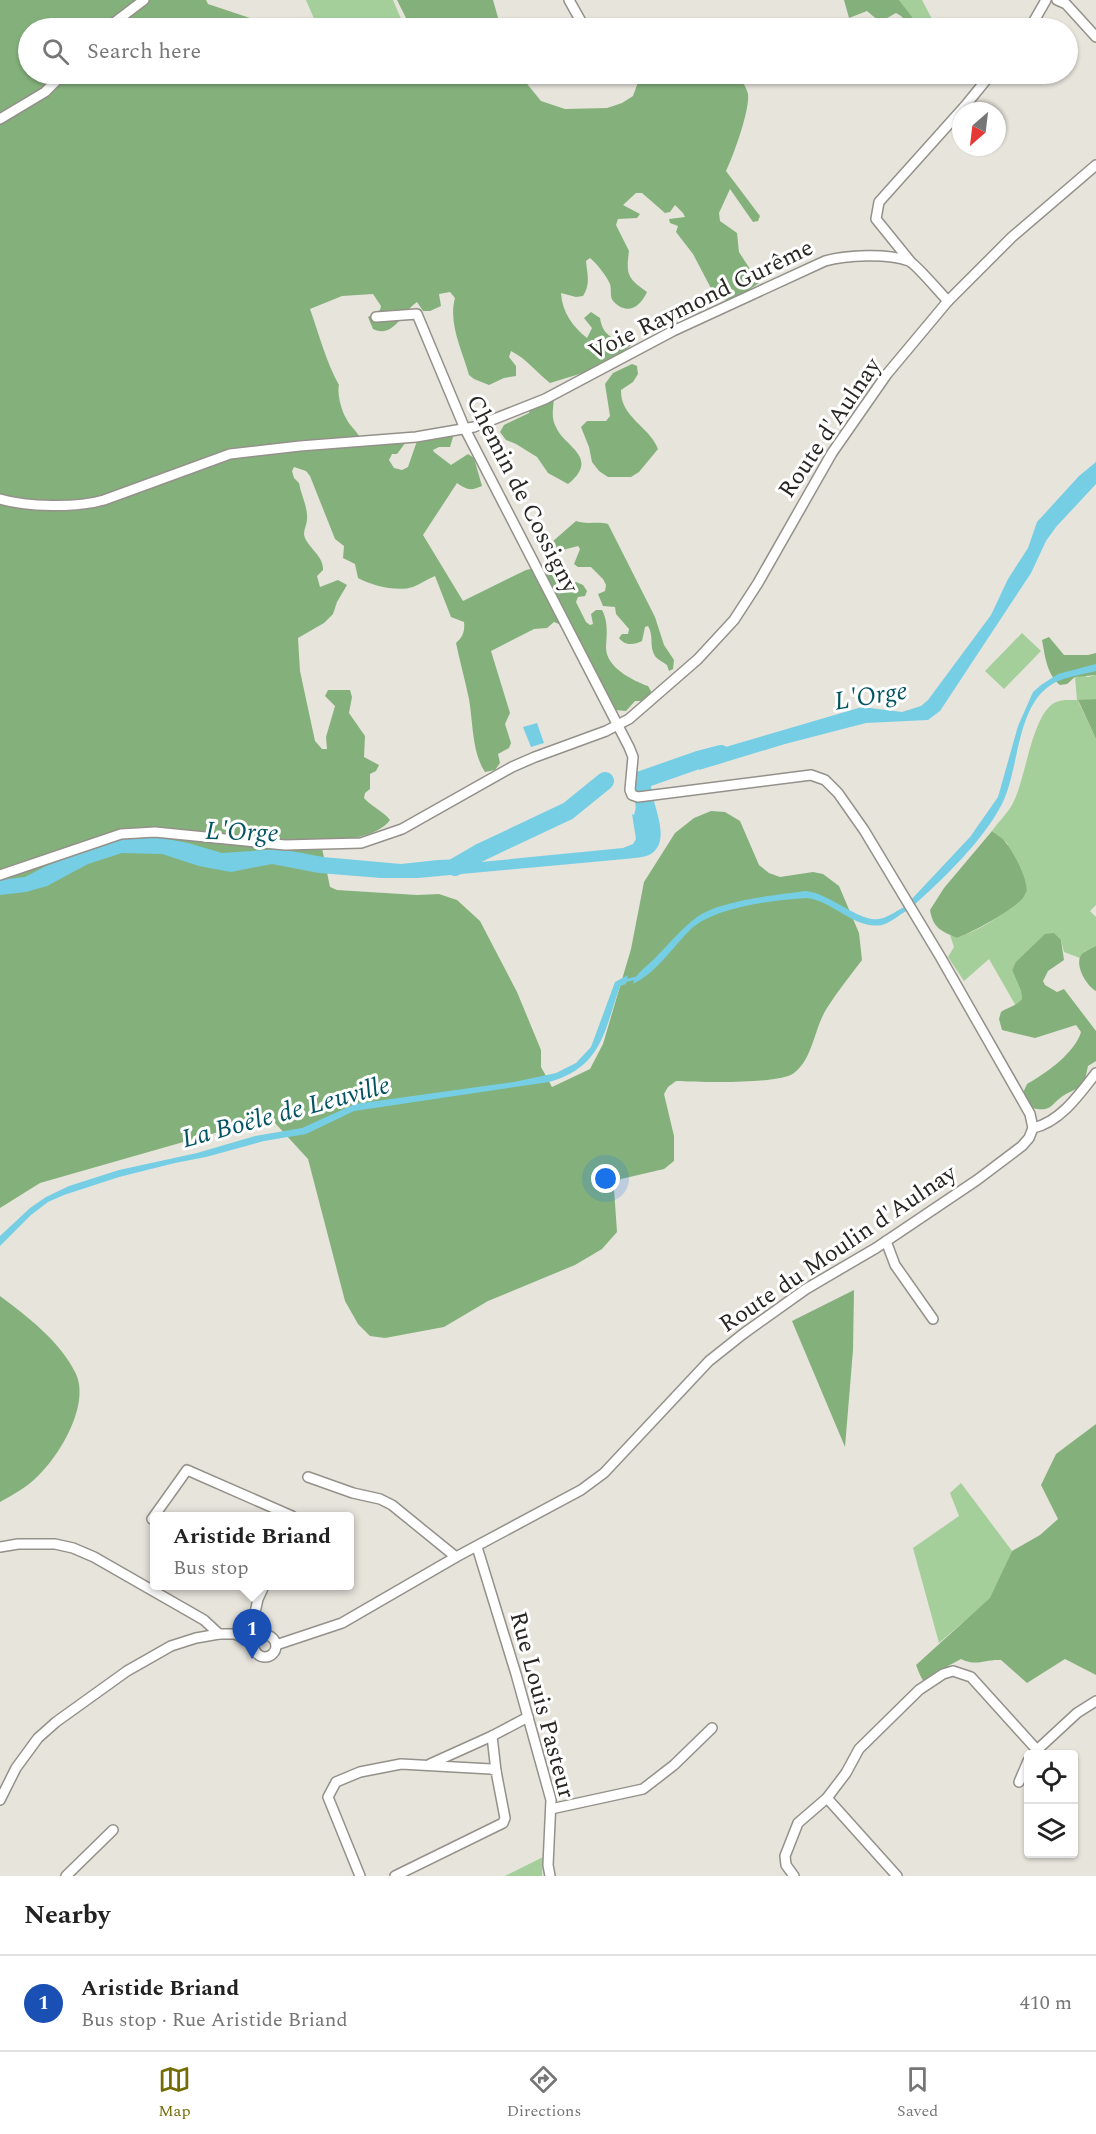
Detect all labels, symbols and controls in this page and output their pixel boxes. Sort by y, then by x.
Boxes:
search box [18,18,1078,84]
icon: search [39,35,72,68]
text: Search here [87,35,201,68]
north arrow [952,102,1006,156]
street label: Voie Raymond Gurême [582,230,820,370]
street label: Route d'Aulnay [770,349,891,506]
street label: Chemin de Cossigny [456,388,588,601]
water label: L'Orge [831,670,911,722]
water label: L'Orge [204,811,280,853]
water label: La Boële de Leuville [177,1065,395,1159]
street label: Route du Moulin d'Aulnay [712,1155,965,1342]
your location [591,1164,620,1193]
popup [150,1512,354,1590]
text: Aristide Briand [173,1520,331,1553]
text: Bus stop [173,1553,249,1583]
street label: Rue Louis Pasteur [500,1608,584,1802]
pin: 1 [232,1610,272,1659]
map controls [1024,1750,1078,1858]
button: locate [1024,1750,1078,1804]
button: layers [1024,1804,1078,1858]
text: Nearby [24,1895,110,1935]
text: Aristide Briand [81,1972,239,2005]
text: 1 [38,1988,49,2018]
text: 410 m [1020,1988,1072,2018]
text: Bus stop · Rue Aristide Briand [81,2005,348,2035]
tab: Map [158,2063,191,2123]
tab: Directions [507,2063,581,2123]
tab: Saved [897,2063,938,2123]

